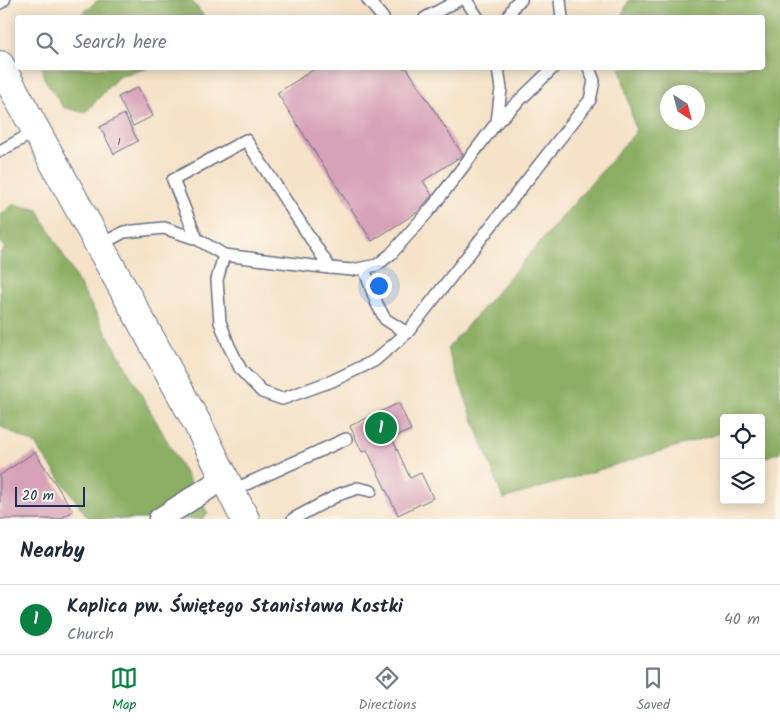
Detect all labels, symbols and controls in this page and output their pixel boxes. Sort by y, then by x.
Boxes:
search box [15,15,765,70]
text: Search here [73,28,167,58]
icon: search [33,29,61,57]
north arrow [660,85,705,130]
house number: 1 [117,134,121,150]
your location [366,273,392,299]
pin: 1 [365,409,397,447]
map controls [720,414,765,504]
button: locate [720,414,765,459]
button: layers [720,459,765,504]
scale bar [15,484,85,507]
text: 20 m [22,485,54,507]
text: Nearby [20,535,85,568]
text: Kaplica pw. Świętego Stanisława Kostki [67,592,403,622]
text: 1 [34,607,38,632]
text: 40 m [724,607,760,632]
text: Church [67,622,114,647]
tab: Map [110,664,138,716]
tab: Directions [358,664,416,716]
tab: Saved [637,664,670,716]

